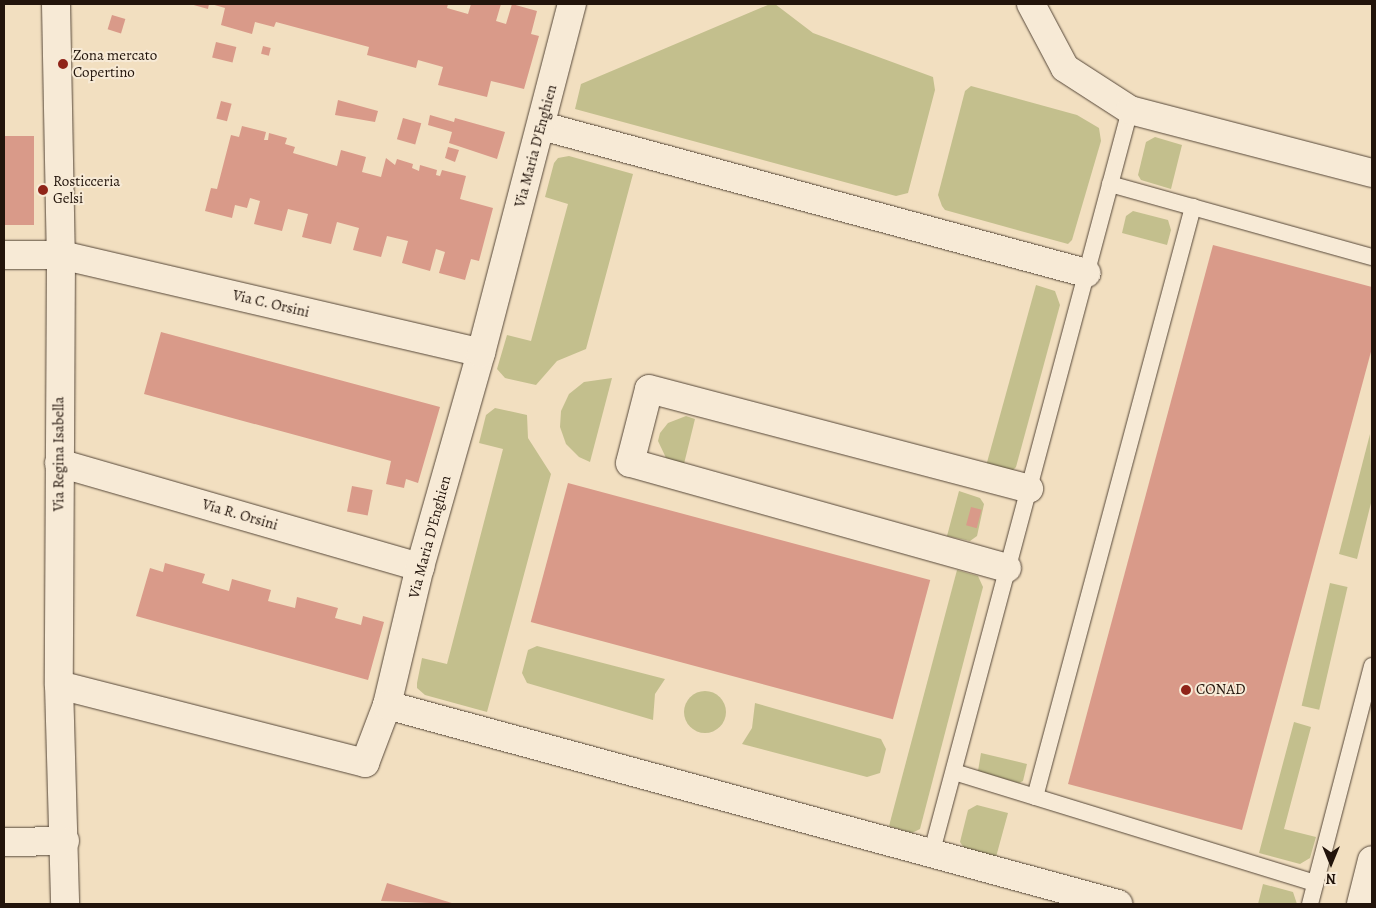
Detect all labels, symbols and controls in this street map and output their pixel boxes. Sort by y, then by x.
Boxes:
place label: Zona mercato Copertino [73,46,157,81]
marker: Zona mercato Copertino [57,58,69,70]
street label: Via Maria D'Enghien [511,83,561,209]
place label: Rosticceria Gelsi [53,172,120,207]
marker: Rosticceria Gelsi [37,184,49,196]
street label: Via C. Orsini [231,286,311,322]
street label: Via Regina Isabella [50,397,68,511]
street label: Via Maria D'Enghien [405,474,455,600]
street label: Via R. Orsini [200,496,280,534]
place label: CONAD [1196,681,1246,699]
marker: CONAD [1180,684,1192,696]
north arrow [1306,838,1356,888]
text: N [1326,869,1336,888]

